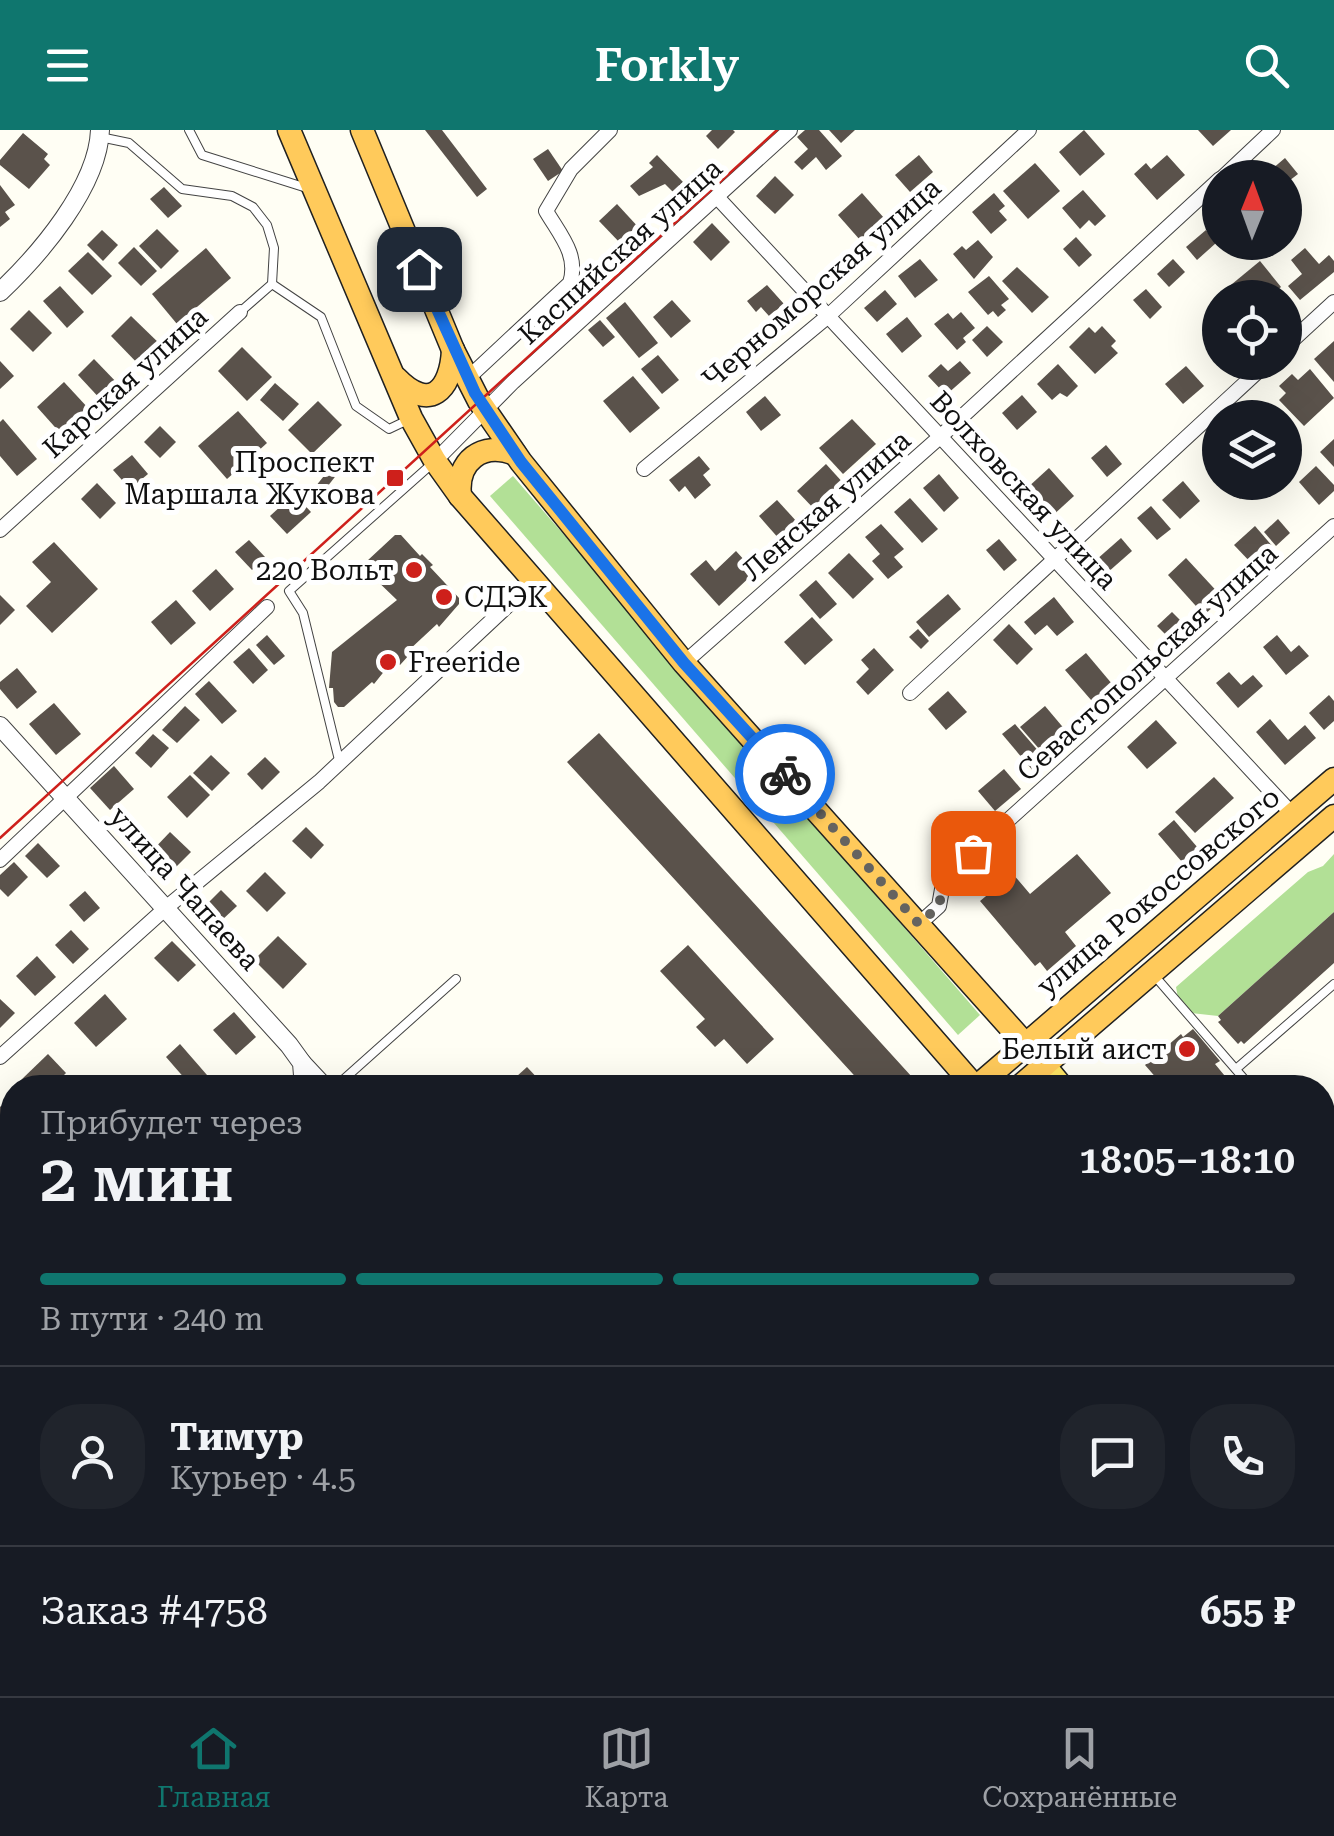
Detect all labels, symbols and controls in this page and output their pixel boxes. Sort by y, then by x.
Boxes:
icon: menu [40,38,95,93]
icon: search [1239,38,1294,93]
text: Forkly [595,39,739,92]
street label: Каспийская улица [512,151,729,351]
north arrow [1202,160,1302,260]
map controls [1202,160,1302,500]
street label: Черноморская улица [695,171,947,396]
pin [377,227,462,312]
icon: home [392,242,447,297]
button: locate [1202,280,1302,380]
street label: Карская улица [36,300,214,465]
street label: Волховская улица [923,384,1124,596]
button: layers [1202,400,1302,500]
street label: Ленская улица [736,424,917,587]
place label: Проспект Маршала Жукова [124,446,375,511]
marker: Проспект Маршала Жукова [384,467,406,489]
street label: Севастопольская улица [1010,537,1284,788]
place label: 220 Вольт [256,554,394,587]
marker: 220 Вольт [403,559,425,581]
place label: СДЭК [464,581,548,614]
marker: СДЭК [433,586,455,608]
place label: Freeride [408,646,520,679]
marker: Freeride [377,651,399,673]
courier [735,724,835,824]
icon: bike [758,747,813,802]
street label: улица Рокоссовского [1030,780,1286,1003]
street label: улица Чапаева [103,800,267,977]
pin [931,811,1016,896]
icon: bag [946,826,1001,881]
place label: Белый аист [1002,1033,1167,1066]
marker: Белый аист [1176,1038,1198,1060]
text: Прибудет через [40,1104,303,1142]
text: 18:05–18:10 [1079,1138,1295,1182]
text: 2 мин [40,1141,233,1217]
text: В пути · 240 m [40,1300,264,1338]
button: person [40,1404,145,1509]
button: chat [1060,1404,1165,1509]
button: phone [1190,1404,1295,1509]
text: Тимур [170,1415,304,1459]
text: Курьер · 4.5 [170,1459,356,1497]
text: Заказ #4758 [40,1589,268,1633]
text: 655 ₽ [1200,1589,1295,1633]
tab: Главная [157,1721,271,1814]
tab: Карта [585,1721,668,1814]
tab: Сохранённые [982,1721,1177,1814]

